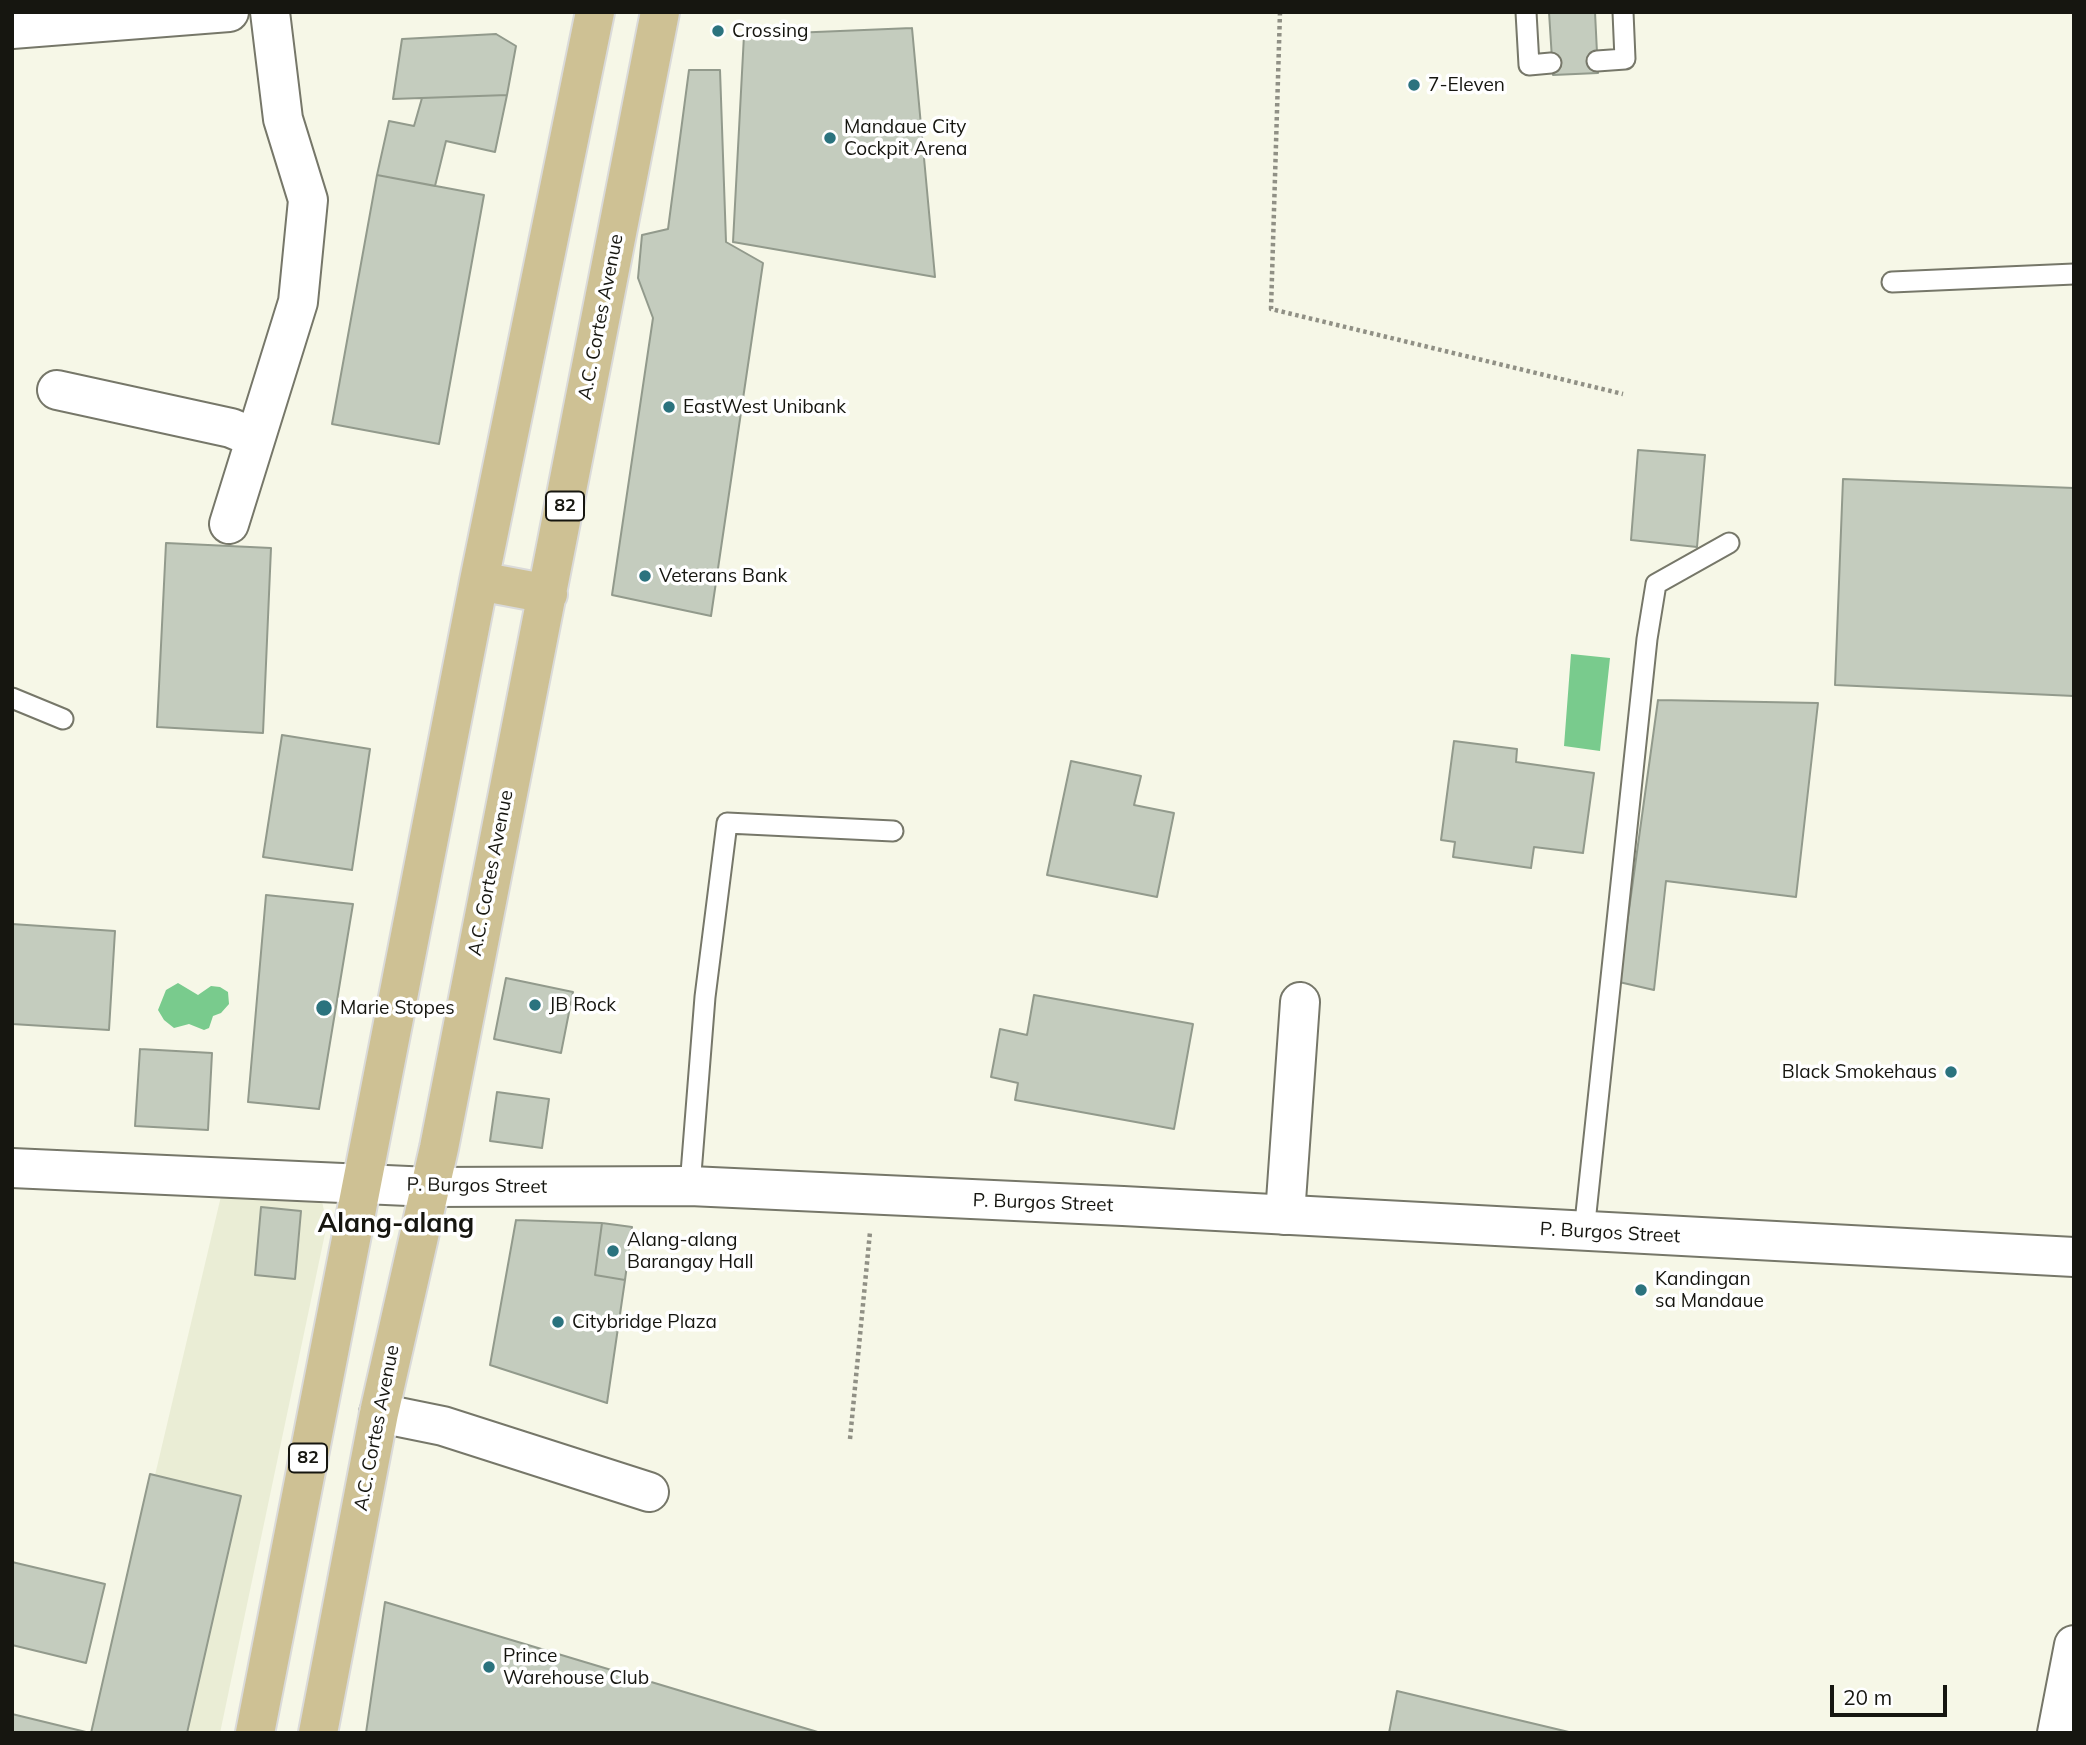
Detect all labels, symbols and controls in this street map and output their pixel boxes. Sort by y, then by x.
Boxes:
place label: Crossing [732,20,809,42]
marker: Crossing [710,23,726,39]
place label: 7-Eleven [1428,74,1505,96]
marker: 7-Eleven [1406,77,1422,93]
place label: Mandaue City Cockpit Arena [844,116,968,160]
marker: Mandaue City Cockpit Arena [822,130,838,146]
street label: A.C. Cortes Avenue [574,232,628,402]
place label: EastWest Unibank [683,396,846,418]
marker: EastWest Unibank [661,399,677,415]
road number: 82 [546,492,584,520]
place label: Veterans Bank [659,565,787,587]
marker: Veterans Bank [637,568,653,584]
street label: A.C. Cortes Avenue [464,788,518,958]
place label: JB Rock [549,994,616,1016]
place label: Marie Stopes [340,997,455,1019]
marker: JB Rock [527,997,543,1013]
marker: Marie Stopes [314,998,334,1018]
place label: Black Smokehaus [1782,1061,1937,1083]
marker: Black Smokehaus [1943,1064,1959,1080]
street label: P. Burgos Street [407,1173,547,1199]
street label: P. Burgos Street [972,1189,1114,1217]
district label: Alang-alang [318,1208,474,1240]
street label: P. Burgos Street [1539,1218,1681,1248]
place label: Alang-alang Barangay Hall [627,1229,753,1273]
marker: Alang-alang Barangay Hall [605,1243,621,1259]
place label: Kandingan sa Mandaue [1655,1268,1764,1312]
marker: Kandingan sa Mandaue [1633,1282,1649,1298]
place label: Citybridge Plaza [572,1311,717,1333]
marker: Citybridge Plaza [550,1314,566,1330]
street label: A.C. Cortes Avenue [350,1343,404,1513]
road number: 82 [289,1443,327,1472]
place label: Prince Warehouse Club [503,1645,649,1689]
marker: Prince Warehouse Club [481,1659,497,1675]
scale bar [1834,1672,1951,1716]
text: 20 m [1843,1684,1892,1710]

